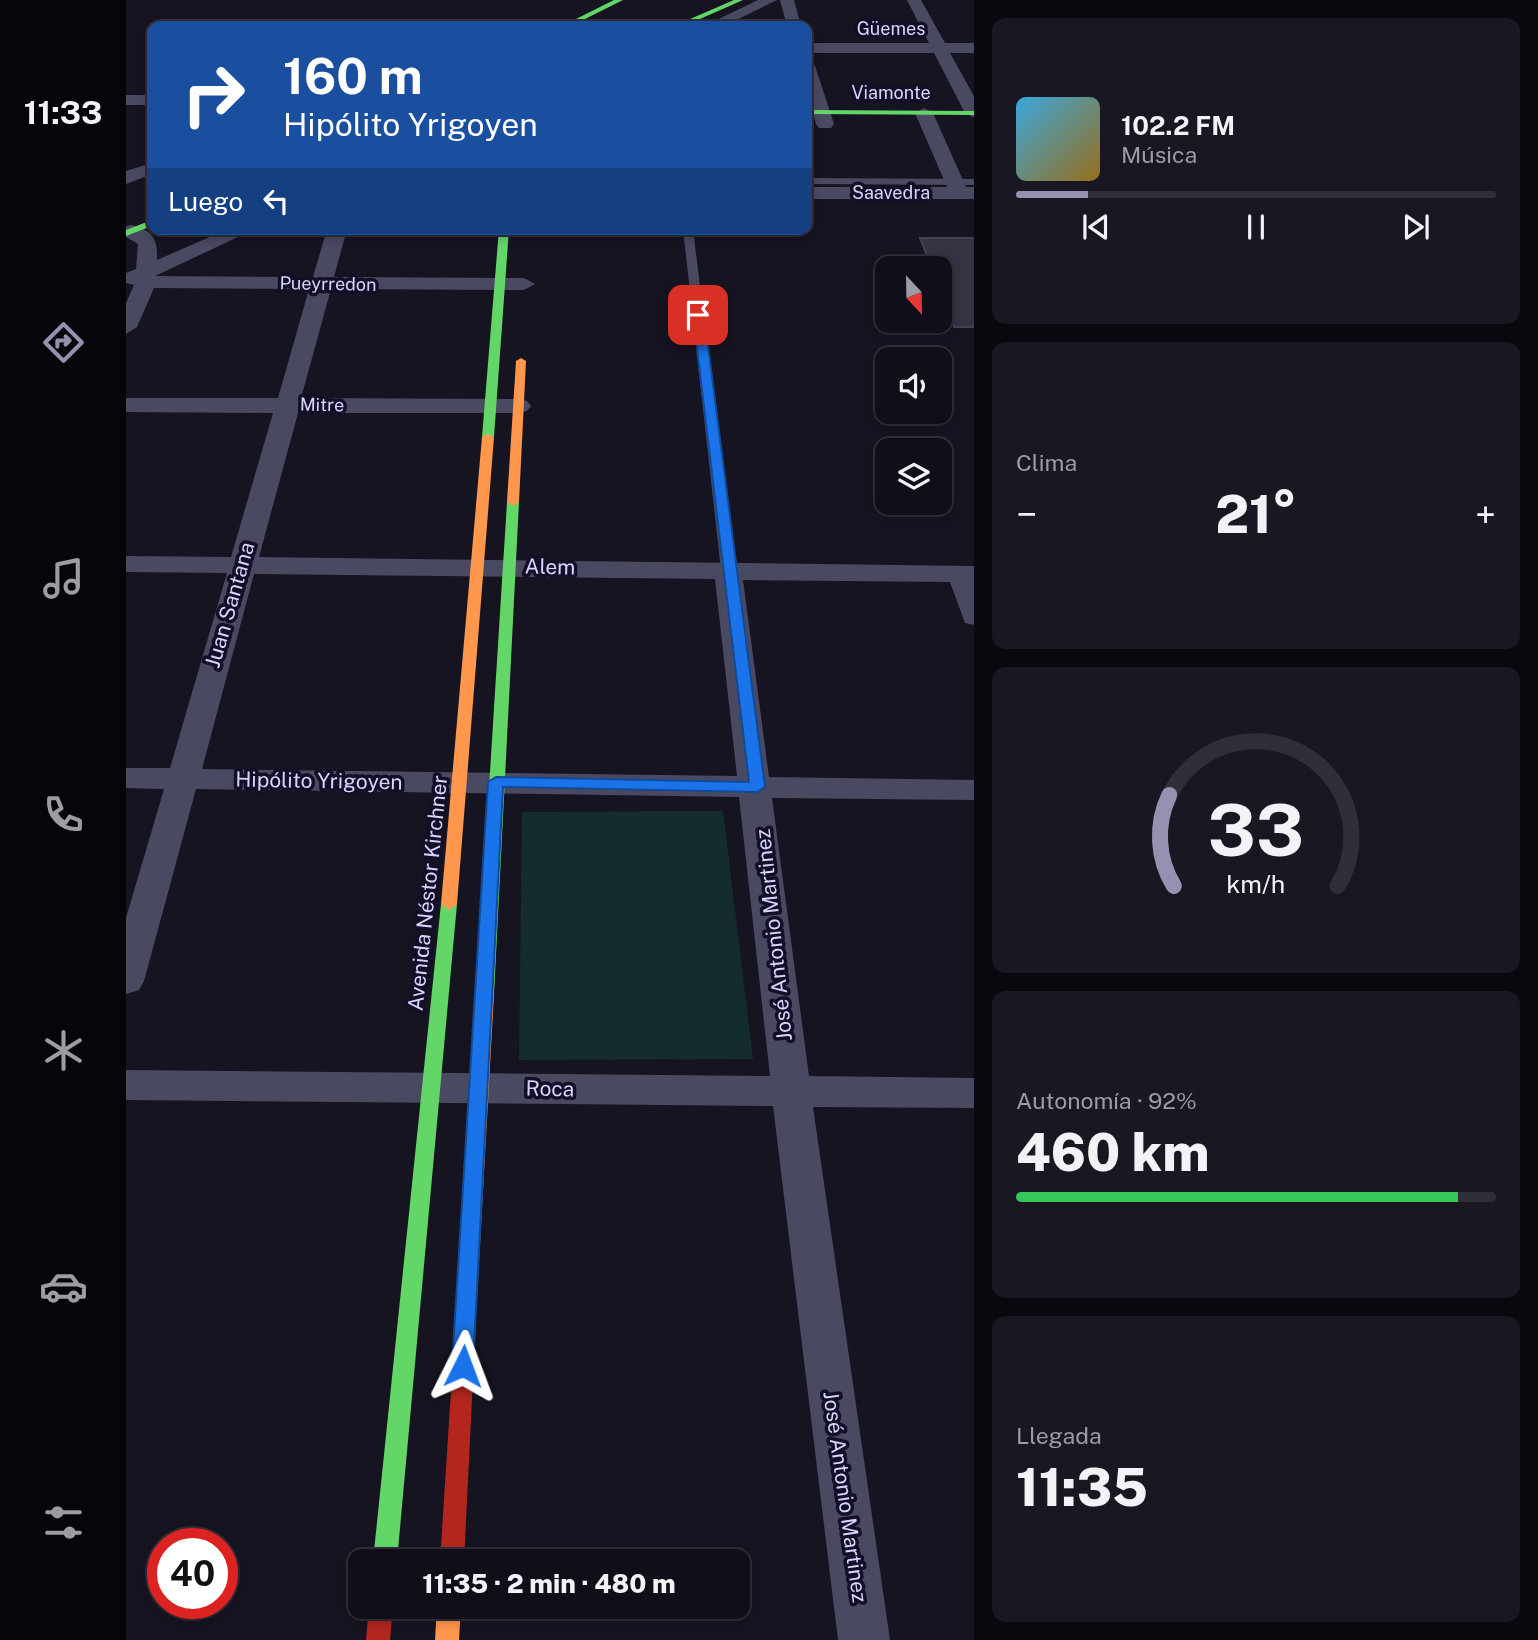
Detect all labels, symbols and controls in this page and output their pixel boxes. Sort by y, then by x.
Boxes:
street label: Güemes [857,18,925,39]
text: 160 m [283,47,423,105]
icon: right [168,49,259,140]
street label: Viamonte [851,82,931,103]
text: 11:33 [24,94,102,131]
text: Hipólito Yrigoyen [283,106,538,143]
text: 102.2 FM [1121,110,1235,141]
text: Música [1121,141,1197,168]
icon: left [257,182,295,220]
street label: Saavedra [852,182,930,203]
text: Luego [168,186,243,217]
icon: previous [1077,208,1115,246]
icon: pause [1237,208,1275,246]
icon: next [1397,208,1435,246]
north arrow [875,256,952,332]
map controls [875,256,952,515]
street label: Pueyrredon [279,272,377,295]
pin [668,285,728,345]
icon: arrive [679,296,717,334]
icon: directions [39,318,88,367]
button: sound [875,347,952,424]
street label: Mitre [300,394,344,415]
button: layers [875,438,952,515]
text: Clima [1016,449,1077,476]
text: 21° [1215,484,1297,545]
text: − [1016,492,1037,537]
text: + [1475,492,1496,537]
street label: Juan Santana [200,539,259,671]
icon: music [39,554,88,603]
street label: Alem [524,554,576,579]
street label: Hipólito Yrigoyen [235,767,403,794]
street label: Avenida Néstor Kirchner [403,774,452,1012]
text: 33 [1208,787,1304,872]
icon: phone [39,790,88,839]
street label: José Antonio Martinez [750,828,797,1042]
text: km/h [1227,869,1285,899]
icon: climate [39,1026,88,1075]
street label: Roca [525,1076,575,1101]
text: Autonomía · 92% [1016,1087,1197,1114]
text: 460 km [1016,1122,1209,1183]
icon: car [39,1262,88,1311]
position arrow [426,1329,500,1403]
street label: José Antonio Martinez [818,1390,873,1604]
text: Llegada [1016,1422,1102,1449]
text: 11:35 [1016,1457,1148,1518]
icon: filters [39,1498,88,1547]
speed limit sign: 40 [147,1528,238,1619]
text: 11:35 · 2 min · 480 m [422,1568,676,1599]

